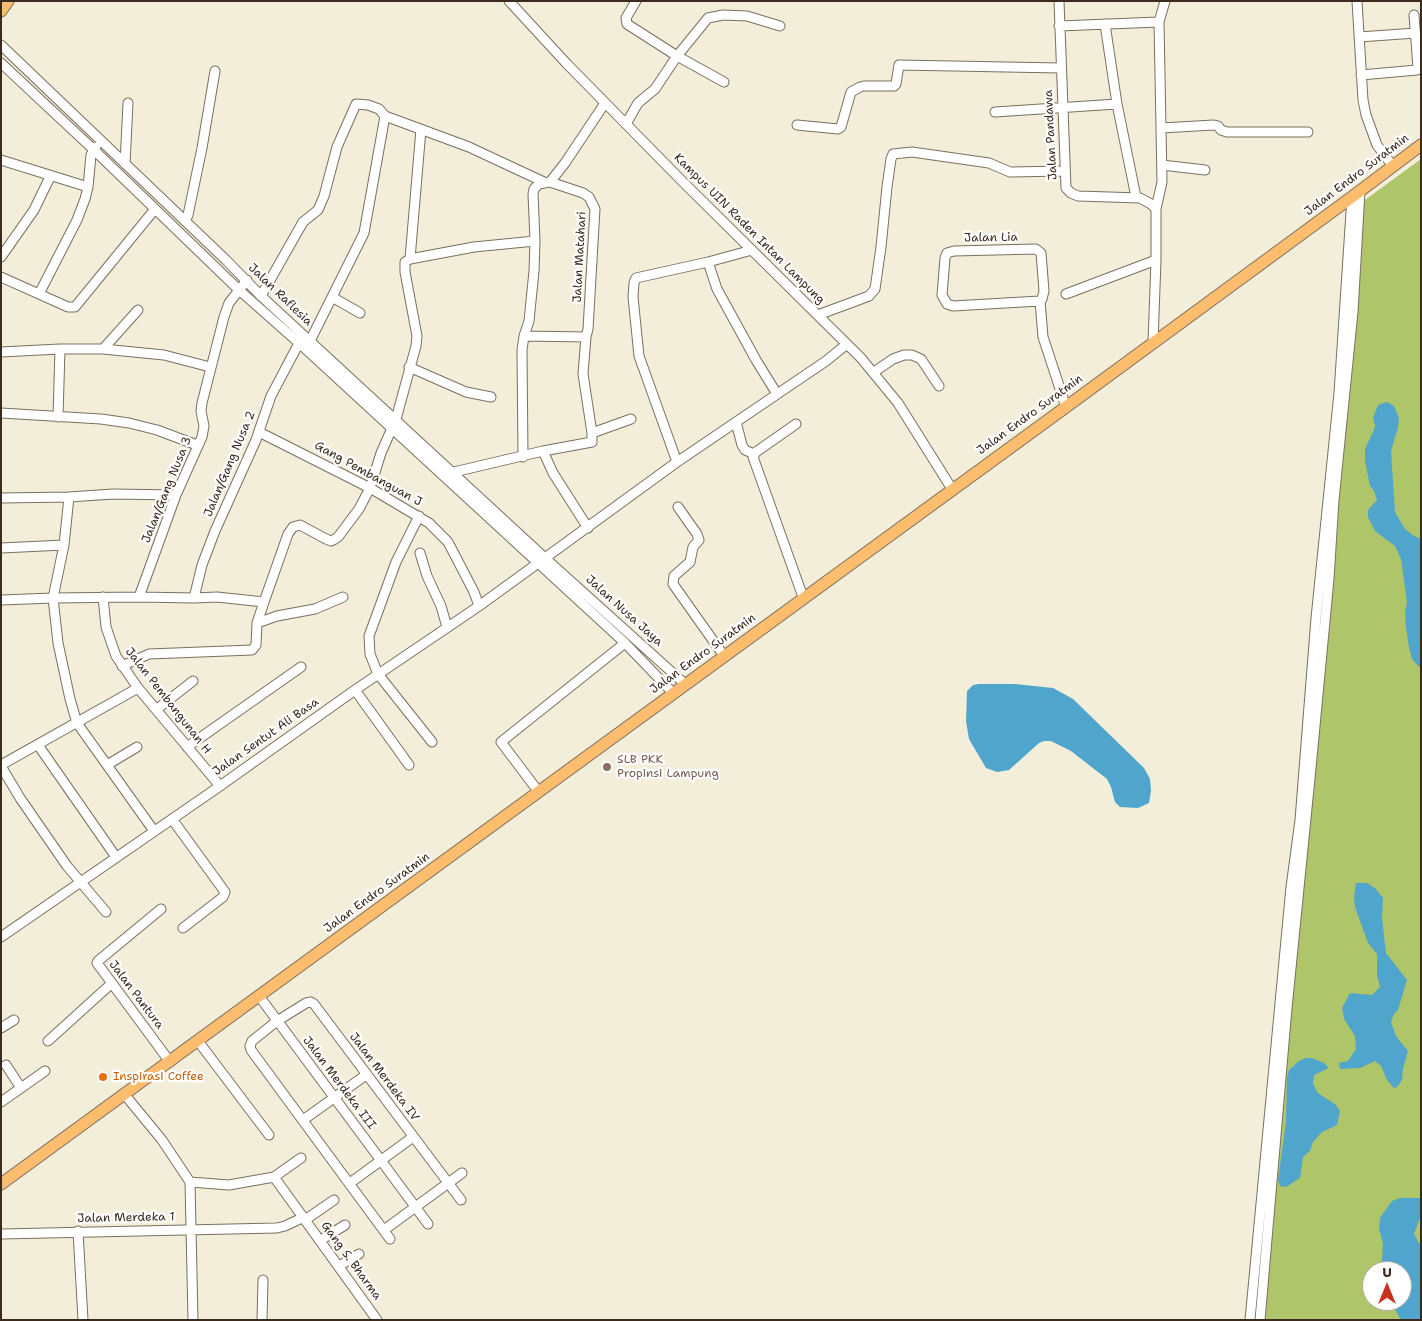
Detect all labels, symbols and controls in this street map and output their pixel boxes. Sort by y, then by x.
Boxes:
street label: Jalan Pandawa [1041,89,1061,181]
street label: Jalan Endro Suratmin [1302,131,1412,219]
street label: Kampus UIN Raden Intan Lampung [671,151,827,307]
street label: Jalan Matahari [570,211,590,303]
street label: Jalan Lia [964,230,1018,246]
street label: Jalan Raflesia [245,261,315,329]
street label: Jalan Endro Suratmin [975,372,1085,458]
street label: Jalan/Gang Nusa 2 [201,409,259,519]
street label: Jalan/Gang Nusa 3 [139,435,195,545]
street label: Gang Pembanguan J [312,438,424,510]
street label: Jalan Nusa Jaya [582,573,666,649]
street label: Jalan Endro Suratmin [648,611,758,697]
street label: Jalan Pembangunan H [122,645,214,757]
street label: Jalan Sentut Ali Basa [210,695,322,779]
place label: SLB PKK Propinsi Lampung [617,753,719,781]
marker: SLB PKK Propinsi Lampung [601,761,613,773]
street label: Jalan Endro Suratmin [322,850,432,936]
street label: Jalan Pantura [106,958,166,1032]
street label: Jalan Merdeka IV [346,1030,422,1124]
street label: Jalan Merdeka III [299,1034,379,1132]
place label: Inspirasi Coffee [113,1070,204,1084]
marker: Inspirasi Coffee [97,1071,109,1083]
street label: Jalan Merdeka 1 [77,1210,175,1226]
street label: Gang S. Bharma [318,1219,384,1303]
north arrow [1362,1261,1412,1311]
text: U [1382,1263,1392,1281]

